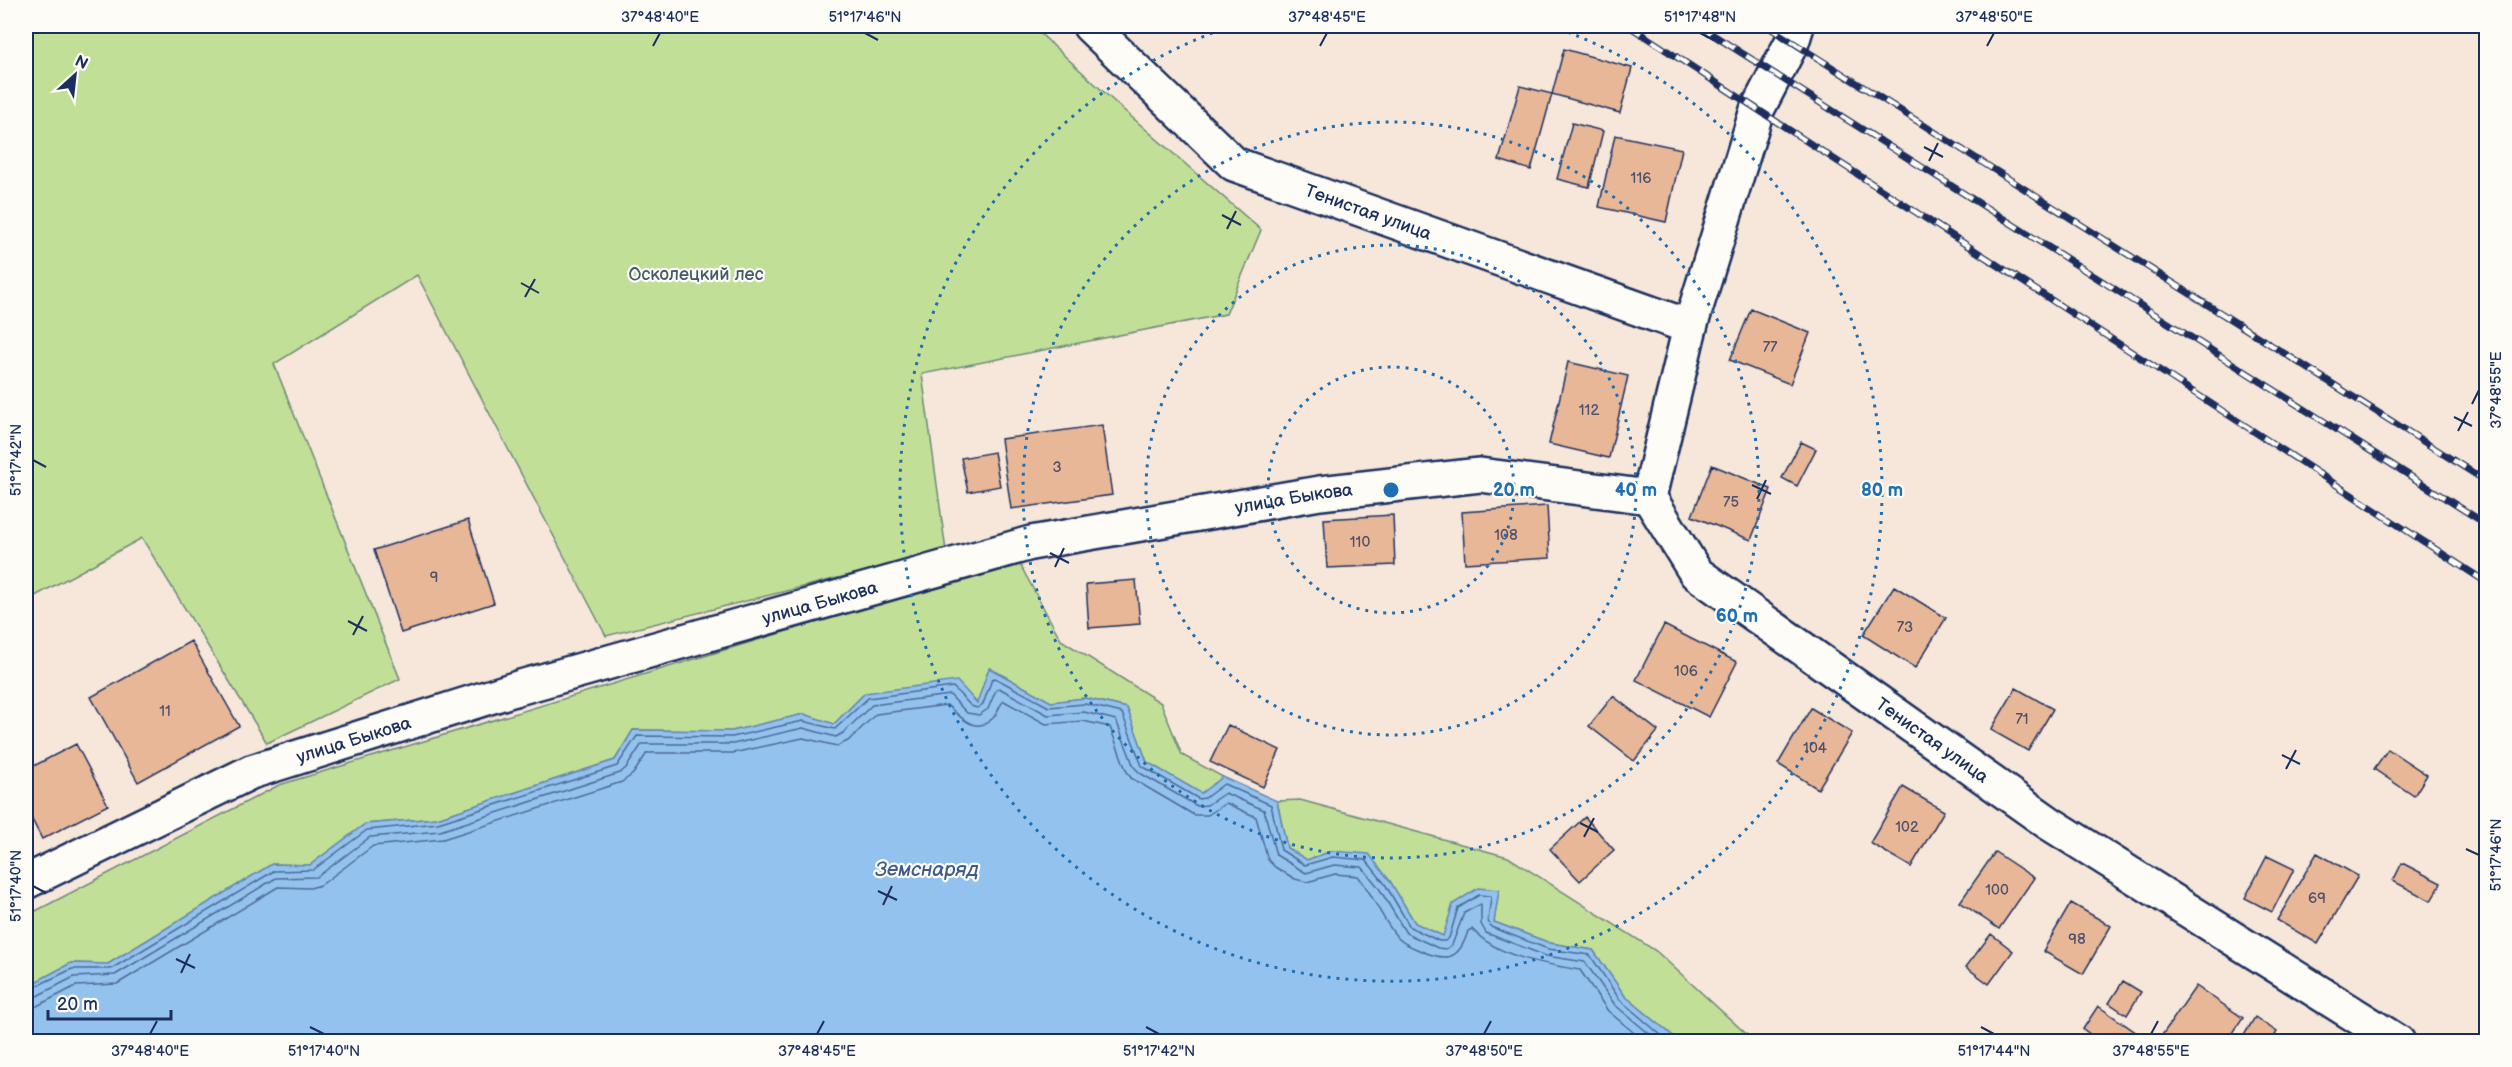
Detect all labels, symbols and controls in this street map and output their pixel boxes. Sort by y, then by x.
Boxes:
text: 37°48'40"E [621,8,699,27]
text: 51°17'46"N [828,8,902,27]
text: 37°48'45"E [1288,8,1366,27]
text: 51°17'48"N [1664,8,1736,27]
text: 37°48'50"E [1955,8,2033,27]
north arrow [45,45,105,105]
text: N [71,52,91,74]
house number: 116 [1631,169,1651,188]
street label: Тенистая улица [1302,180,1435,245]
park label: Осколецкий лес [629,264,764,285]
house number: 77 [1763,338,1778,357]
text: 37°48'55"E [2487,351,2506,429]
house number: 112 [1579,401,1599,420]
text: 51°17'42"N [7,424,26,496]
house number: 3 [1052,458,1062,477]
street label: улица Быкова [1233,479,1354,519]
centre of rings [1381,480,1401,500]
text: 20 m [1493,480,1535,501]
text: 40 m [1615,480,1657,501]
text: 80 m [1861,480,1903,501]
house number: 75 [1723,493,1739,512]
house number: 108 [1494,526,1518,545]
house number: 110 [1350,533,1370,552]
house number: 9 [430,568,438,587]
street label: улица Быкова [760,577,880,629]
text: 60 m [1716,606,1758,627]
house number: 73 [1897,618,1913,637]
house number: 106 [1674,662,1698,681]
street label: Тенистая улица [1872,694,1993,788]
house number: 11 [159,702,171,721]
house number: 71 [2015,710,2029,729]
street label: улица Быкова [294,712,414,768]
house number: 104 [1803,739,1827,758]
house number: 102 [1895,818,1919,837]
text: 51°17'46"N [2487,818,2506,892]
text: 51°17'40"N [7,850,26,922]
water label: Земснаряд [875,858,979,882]
house number: 100 [1985,881,2009,900]
house number: 69 [2308,889,2326,908]
house number: 98 [2068,930,2086,949]
scale bar [48,983,171,1021]
text: 20 m [57,994,98,1015]
text: 37°48'40"E [111,1042,189,1061]
text: 51°17'40"N [288,1042,360,1061]
text: 37°48'45"E [778,1042,856,1061]
text: 51°17'42"N [1123,1042,1195,1061]
text: 37°48'50"E [1445,1042,1523,1061]
text: 51°17'44"N [1957,1042,2031,1061]
text: 37°48'55"E [2112,1042,2190,1061]

